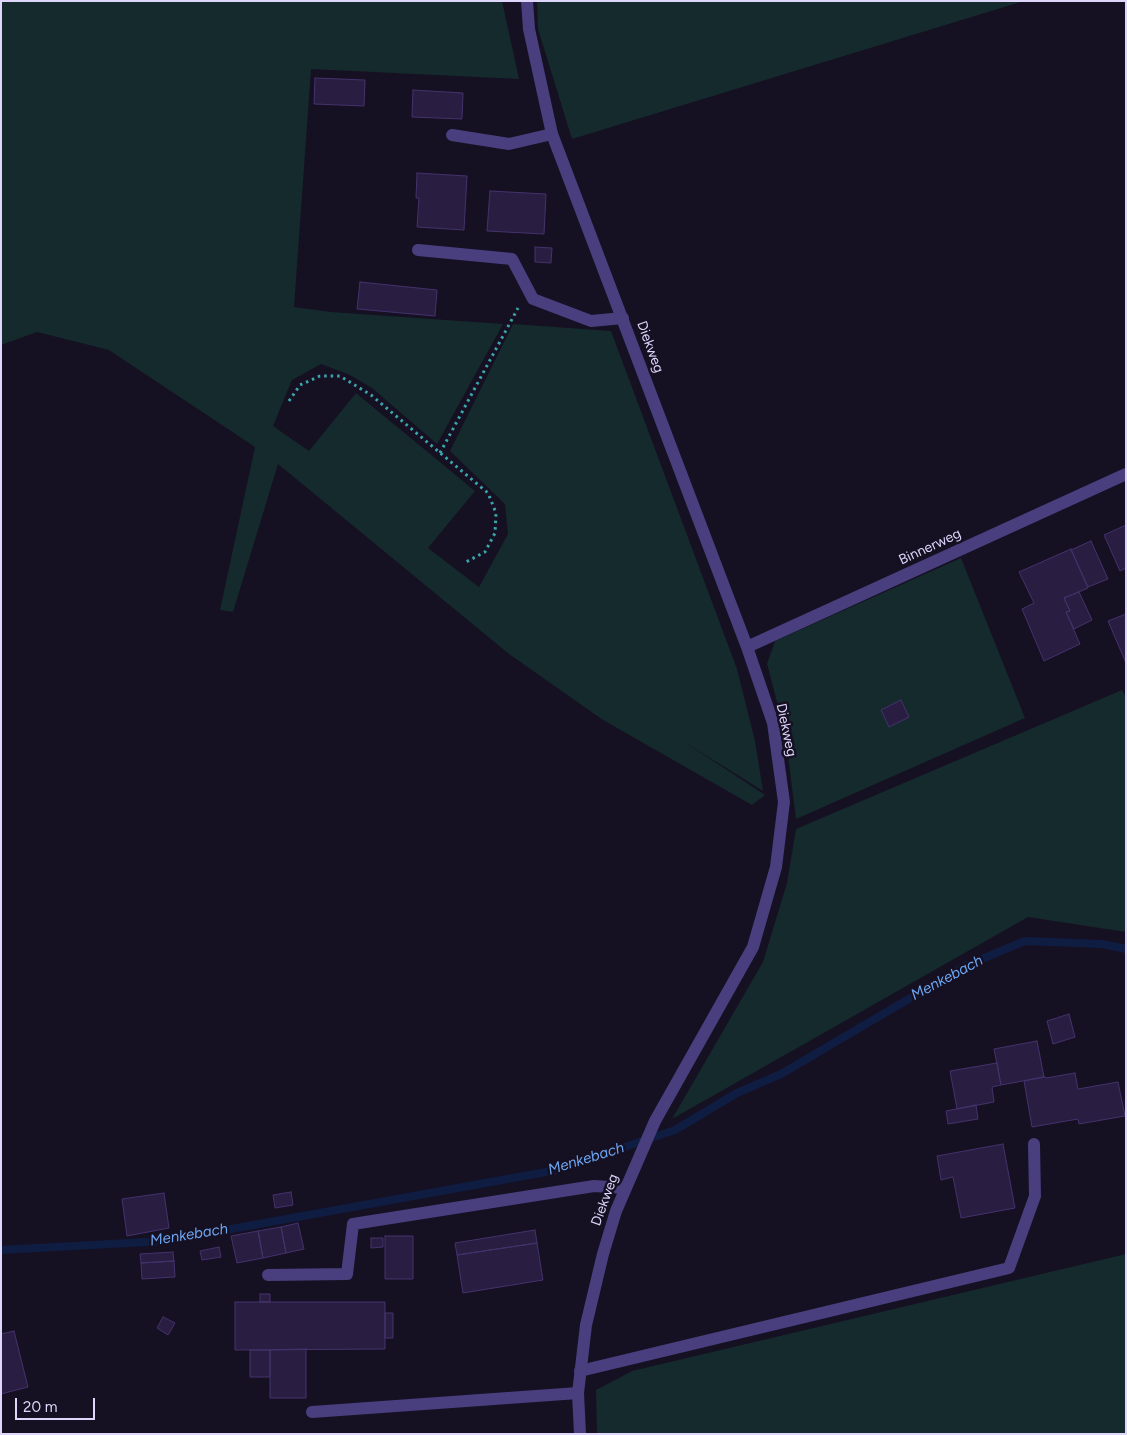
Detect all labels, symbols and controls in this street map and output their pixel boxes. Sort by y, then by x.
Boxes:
street label: Diekweg [633,319,667,375]
street label: Binnerweg [896,525,964,569]
street label: Diekweg [772,702,800,758]
water label: Menkebach [908,952,986,1004]
water label: Menkebach [546,1139,626,1179]
street label: Diekweg [588,1172,622,1228]
water label: Menkebach [149,1220,229,1250]
scale bar [18,1388,98,1420]
text: 20 m [23,1398,57,1416]

